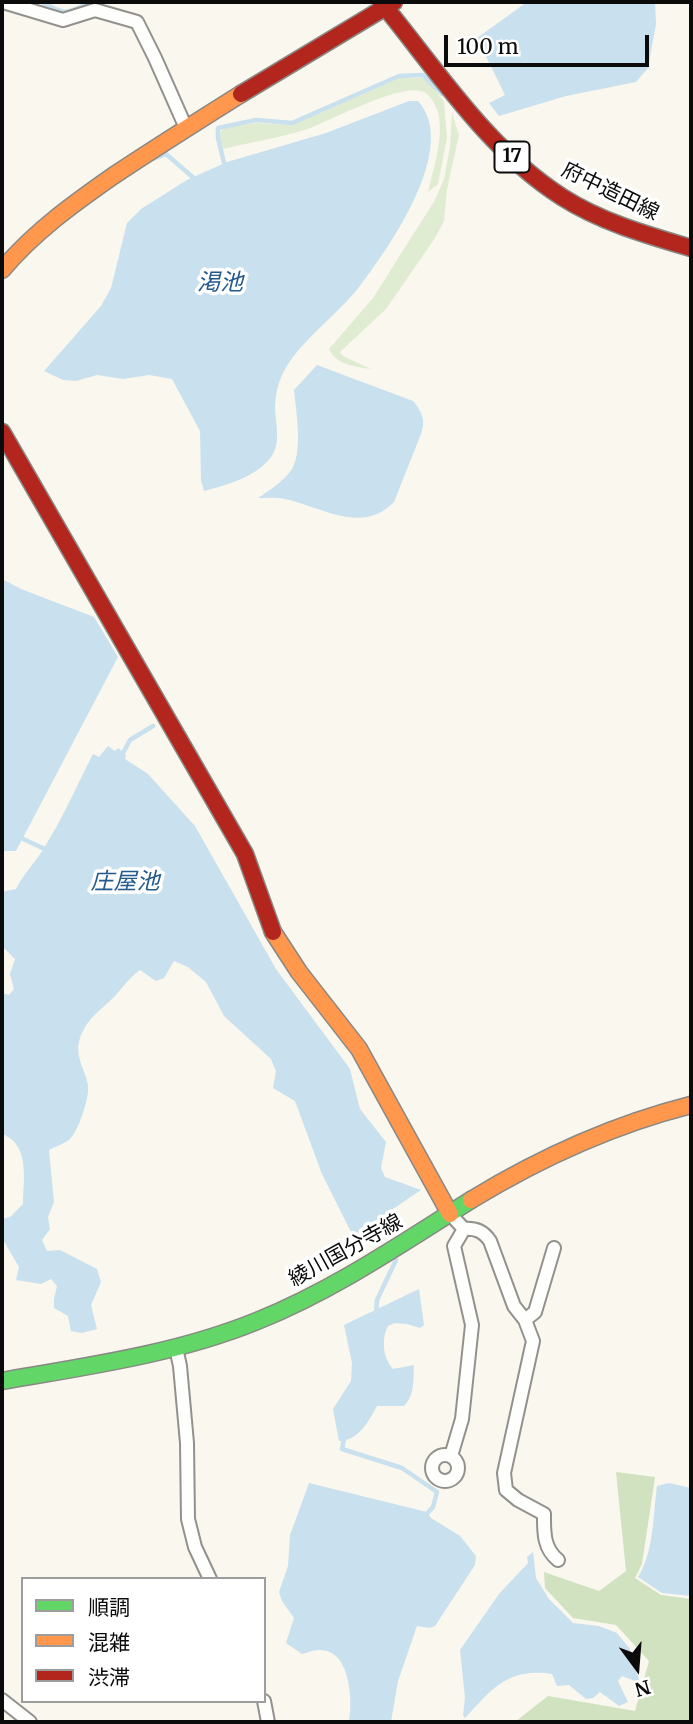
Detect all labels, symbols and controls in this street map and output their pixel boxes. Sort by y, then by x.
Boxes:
scale bar [448,21,653,65]
text: 100 m [457,33,519,60]
road number: 17 [494,141,530,172]
street label: 府中造田線 [557,158,663,226]
water label: 渇池 [197,269,243,297]
water label: 庄屋池 [91,868,159,896]
street label: 綾川国分寺線 [285,1209,407,1293]
legend [21,1577,266,1703]
text: 順調 [88,1594,130,1621]
text: 混雑 [88,1629,130,1656]
north arrow [602,1633,672,1703]
text: 渋滞 [88,1664,130,1691]
text: N [632,1675,653,1702]

